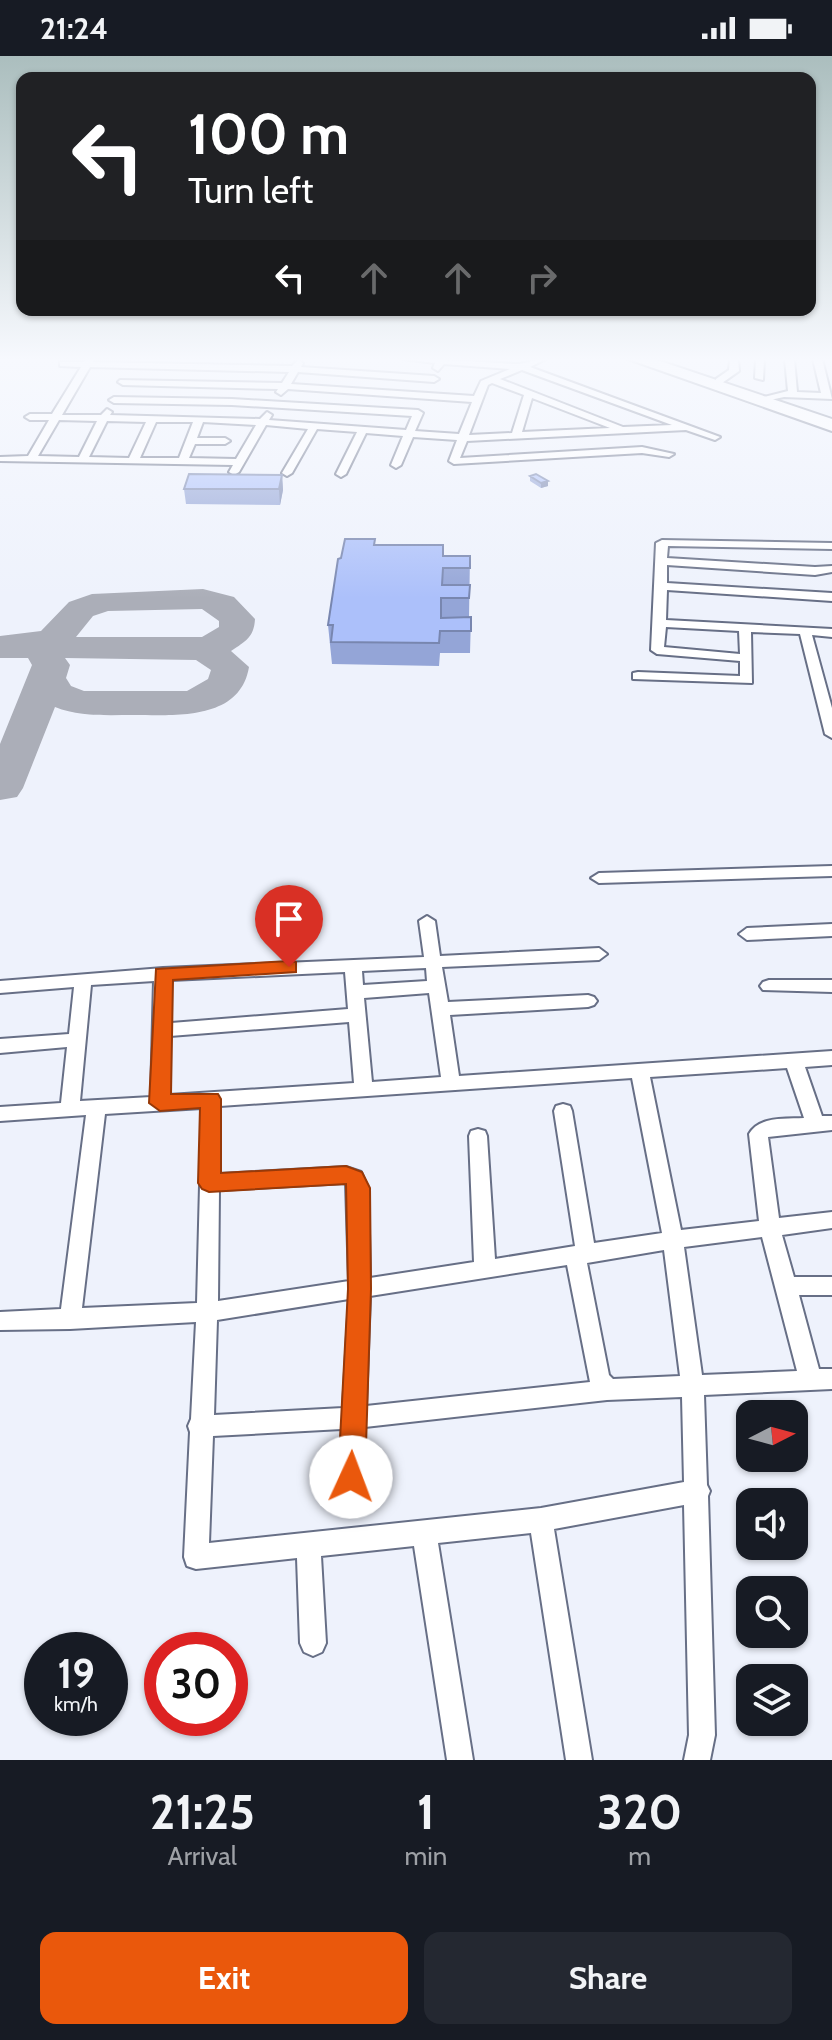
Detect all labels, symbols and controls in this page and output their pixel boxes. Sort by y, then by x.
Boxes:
text: 21:24 [40,10,108,47]
text: 100 m [188,100,349,168]
icon: left [56,104,160,208]
text: Turn left [188,168,313,212]
icon: left [268,256,312,300]
icon: ahead [352,256,396,300]
icon: ahead [436,256,480,300]
icon: right [520,256,564,300]
pin [255,885,323,967]
icon: arrive [267,897,311,941]
north arrow [736,1400,808,1472]
map controls [736,1400,808,1736]
position arrow [309,1435,393,1519]
button: sound [736,1488,808,1560]
button: search [736,1576,808,1648]
speed limit sign: 30 [144,1632,248,1736]
text: 19 [57,1649,95,1698]
button: layers [736,1664,808,1736]
text: km/h [54,1692,98,1716]
text: 21:25 [150,1783,255,1841]
text: 1 [417,1783,435,1841]
text: 320 [597,1783,682,1841]
text: Arrival [168,1840,237,1872]
text: min [404,1840,447,1872]
text: m [628,1840,651,1872]
button: Exit [40,1932,408,2024]
button: Share [424,1932,792,2024]

